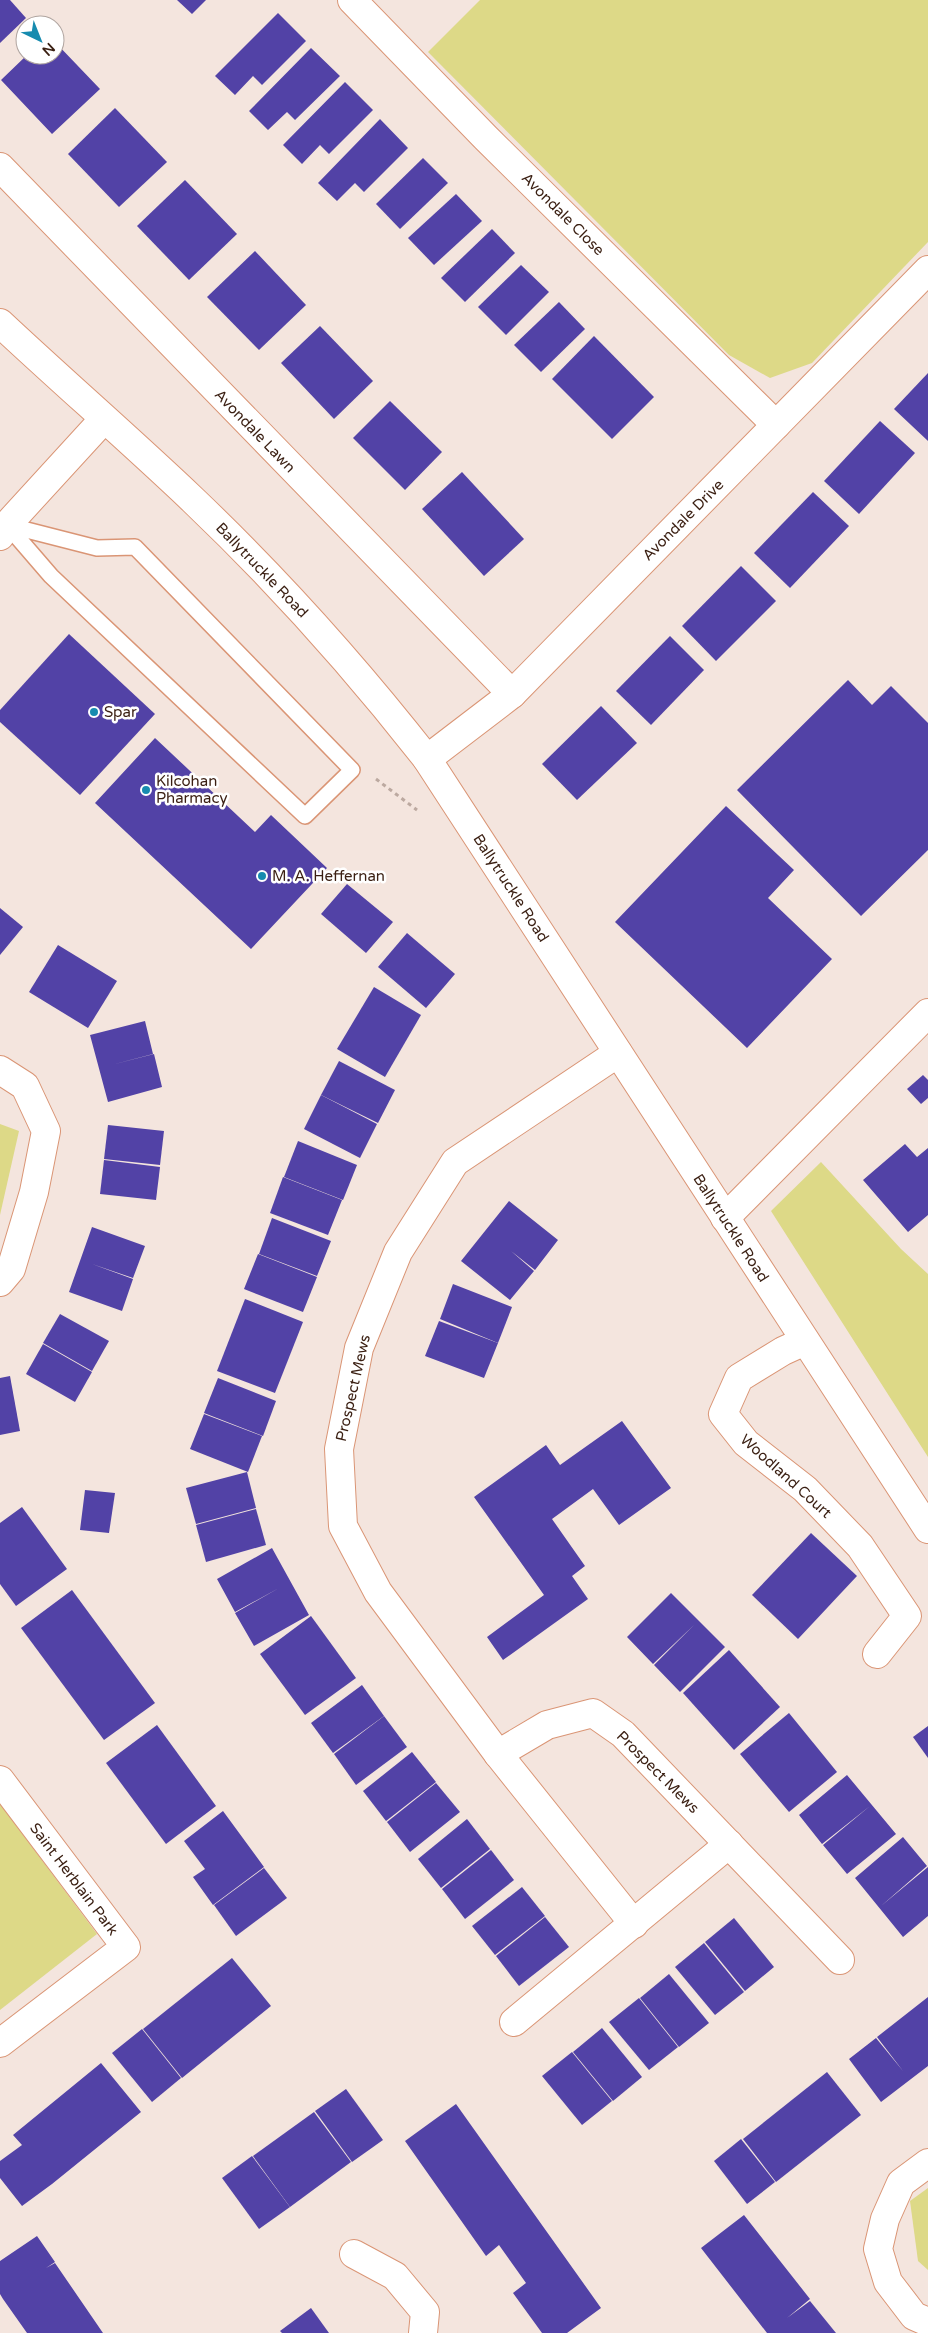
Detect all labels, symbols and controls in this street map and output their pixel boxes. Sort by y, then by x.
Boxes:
north arrow [15,15,65,65]
text: N [39,39,58,59]
street label: Avondale Close [518,169,608,259]
street label: Avondale Lawn [211,386,299,476]
street label: Avondale Drive [639,476,727,564]
street label: Ballytruckle Road [212,519,312,621]
place label: Spar [104,703,137,721]
marker: Spar [88,706,100,718]
place label: Kilcohan Pharmacy [156,772,228,807]
marker: Kilcohan Pharmacy [140,784,152,796]
street label: Ballytruckle Road [469,831,553,945]
place label: M. A. Heffernan [272,867,385,885]
marker: M. A. Heffernan [256,870,268,882]
street label: Ballytruckle Road [689,1171,773,1285]
street label: Prospect Mews [332,1333,374,1443]
street label: Woodland Court [737,1430,836,1522]
street label: Prospect Mews [613,1727,703,1817]
street label: Saint Herblain Park [26,1819,122,1939]

